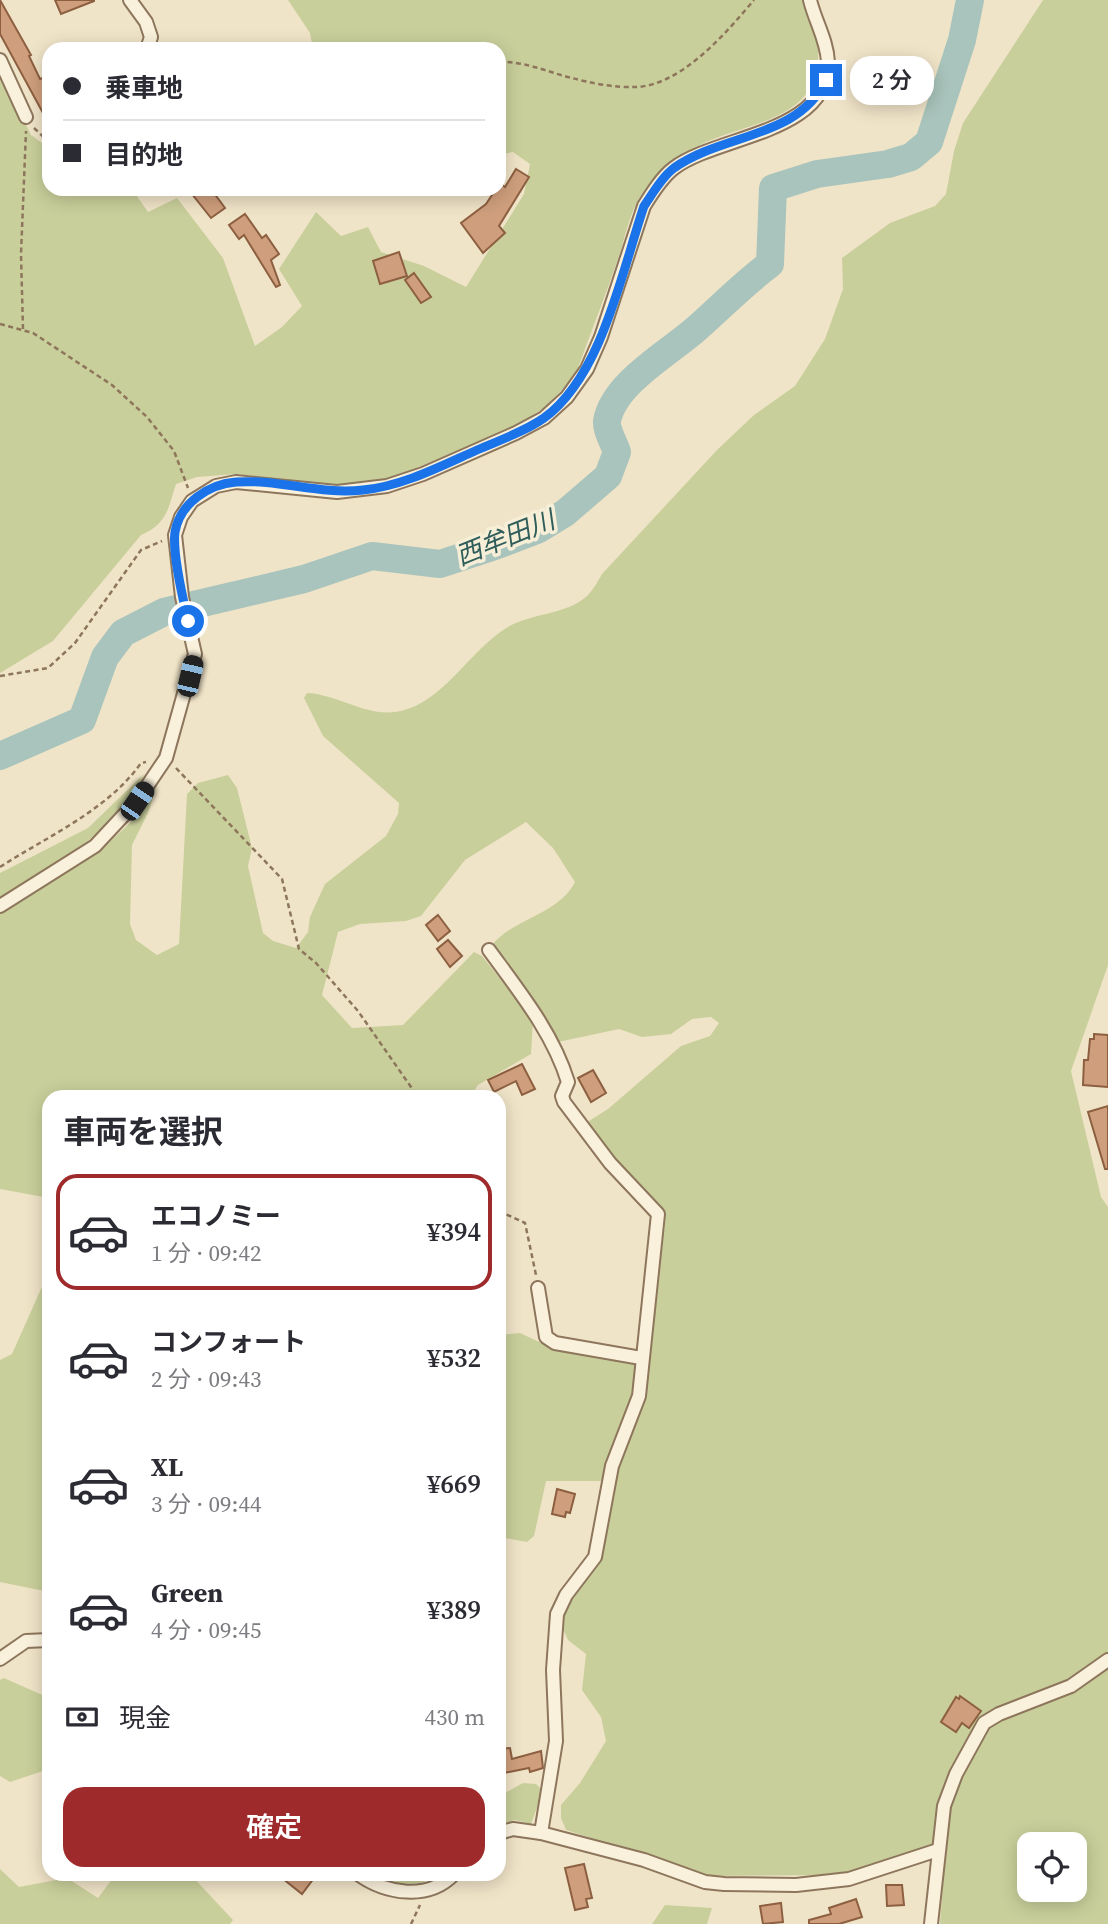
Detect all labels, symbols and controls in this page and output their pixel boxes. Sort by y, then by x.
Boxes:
callout: 2 分 [850,56,934,104]
route end [810,64,842,96]
text: 2 分 [872,64,912,96]
text: 乗車地 [105,70,183,106]
text: 目的地 [105,137,183,173]
water label: 西牟田川 [450,501,563,574]
route start [172,605,204,637]
car [176,653,205,699]
car [117,778,158,824]
text: 車両を選択 [63,1110,223,1154]
text: エコノミー [151,1198,281,1234]
icon: car [67,1201,130,1264]
text: ¥394 [427,1214,481,1250]
text: 1 分 · 09:42 [151,1237,261,1269]
text: コンフォート [151,1324,306,1360]
icon: car [67,1327,130,1390]
text: ¥532 [427,1340,481,1376]
text: 2 分 · 09:43 [151,1363,261,1395]
text: XL [151,1449,183,1485]
icon: car [67,1453,130,1516]
text: ¥669 [427,1466,481,1502]
text: 3 分 · 09:44 [151,1488,261,1520]
text: Green [151,1575,223,1611]
icon: car [67,1579,130,1642]
text: ¥389 [427,1592,481,1628]
text: 4 分 · 09:45 [151,1614,261,1646]
icon: cash [63,1698,101,1736]
text: 現金 [119,1700,171,1736]
text: 430 m [424,1701,485,1733]
button: 確定 [63,1787,485,1867]
map controls [1017,1832,1087,1902]
button: locate [1017,1832,1087,1902]

